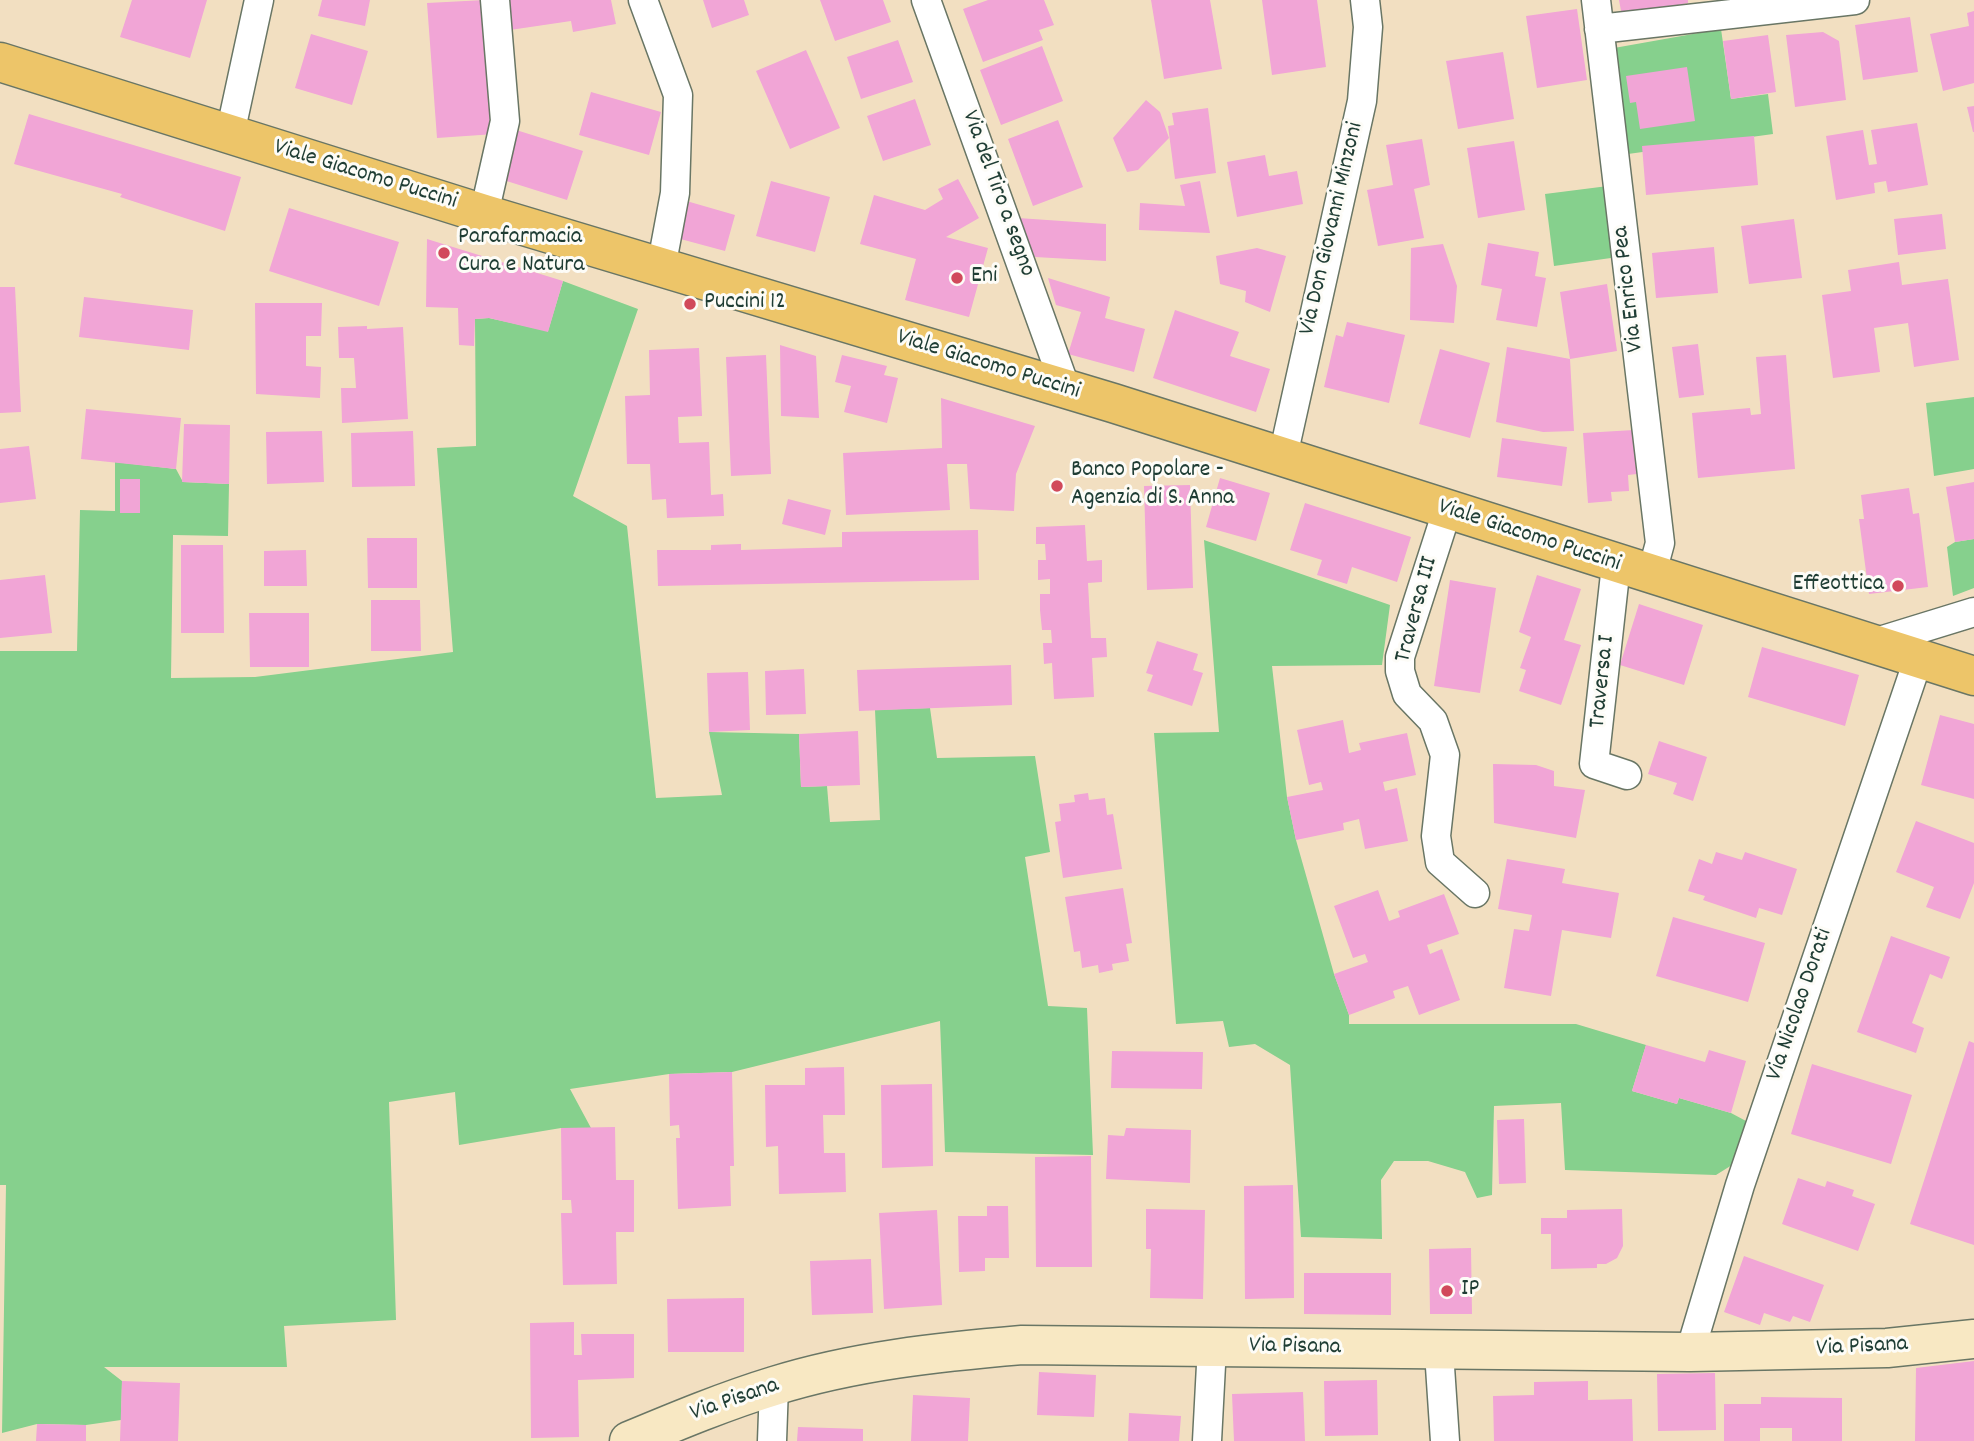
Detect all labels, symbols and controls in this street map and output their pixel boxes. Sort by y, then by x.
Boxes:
street label: Via del Tiro a segno [954,107,1040,281]
street label: Via Don Giovanni Minzoni [1294,120,1372,338]
street label: Viale Giacomo Puccini [270,134,460,218]
street label: Via Enrico Pea [1608,224,1652,354]
place label: Parafarmacia Cura e Natura [458,225,584,281]
marker: Parafarmacia Cura e Natura [436,245,452,261]
place label: Eni [971,264,997,292]
marker: Eni [949,270,965,286]
place label: Puccini 12 [704,290,786,318]
marker: Puccini 12 [682,296,698,312]
street label: Viale Giacomo Puccini [893,324,1083,408]
place label: Banco Popolare - Agenzia di S. Anna [1071,458,1234,514]
marker: Banco Popolare - Agenzia di S. Anna [1049,478,1065,494]
street label: Viale Giacomo Puccini [1434,494,1624,580]
street label: Traversa III [1390,554,1446,666]
place label: Effeottica [1793,572,1884,600]
marker: Effeottica [1890,578,1906,594]
street label: Traversa I [1585,634,1623,730]
street label: Via Nicolao Dorati [1762,925,1840,1085]
place label: IP [1461,1277,1479,1305]
marker: IP [1439,1283,1455,1299]
street label: Via Pisana [1815,1331,1909,1365]
street label: Via Pisana [1249,1333,1341,1363]
street label: Via Pisana [687,1372,783,1430]

